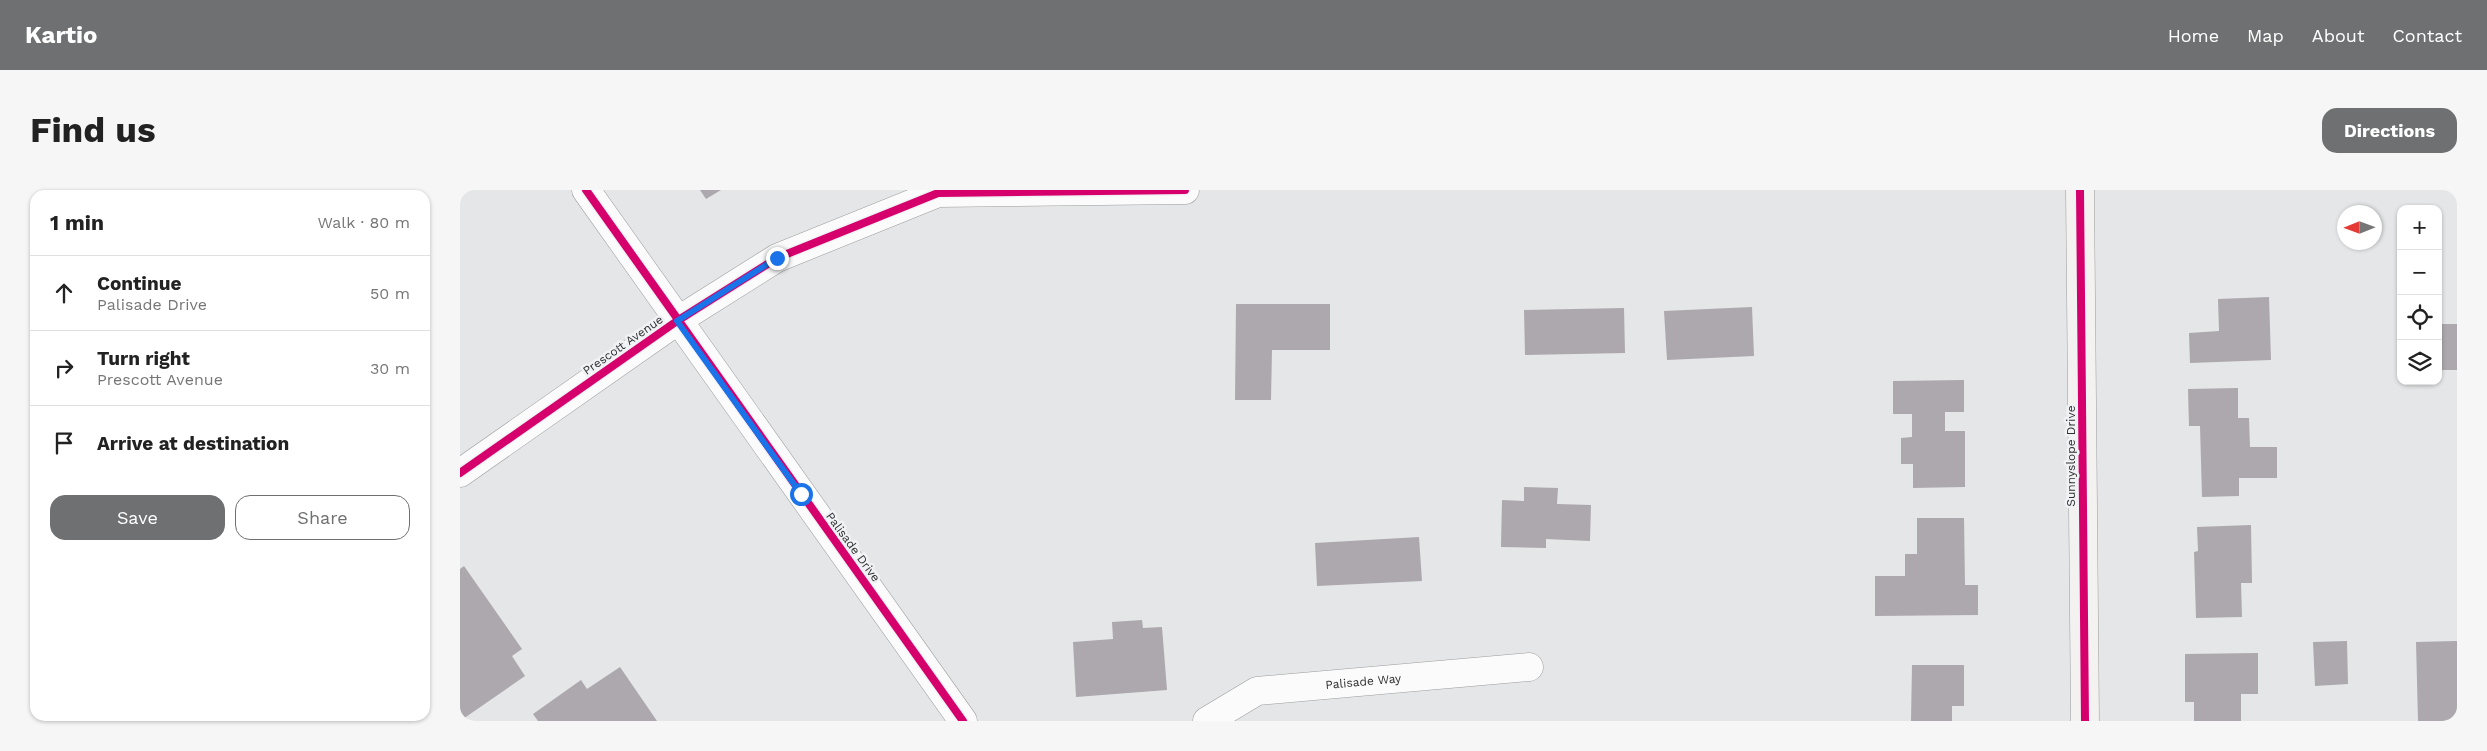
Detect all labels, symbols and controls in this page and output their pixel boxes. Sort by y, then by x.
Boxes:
text: Kartio [25,21,97,49]
text: Home [2168,25,2219,46]
text: Map [2247,25,2284,46]
text: About [2312,25,2364,46]
text: Contact [2392,25,2462,46]
button: Directions [2322,108,2457,153]
text: Find us [30,109,156,151]
north arrow [2337,205,2382,250]
map controls [2397,205,2442,385]
button: + [2397,205,2442,250]
text: 1 min [50,210,104,235]
text: Walk · 80 m [318,213,410,232]
route end [766,247,789,270]
button: − [2397,250,2442,295]
text: Continue [97,272,181,295]
icon: ahead [50,279,78,307]
text: 50 m [370,284,410,303]
text: Palisade Drive [97,295,207,314]
button: locate [2397,295,2442,340]
street label: Prescott Avenue [580,312,666,378]
button: layers [2397,340,2442,385]
text: Turn right [97,347,190,370]
icon: right [50,354,78,382]
text: 30 m [370,359,410,378]
text: Prescott Avenue [97,370,223,389]
street label: Sunnyslope Drive [2064,405,2078,507]
icon: arrive [50,429,78,457]
text: Arrive at destination [97,432,289,455]
route start [790,483,813,506]
button: Save [50,495,225,540]
button: Share [235,495,410,540]
street label: Palisade Drive [823,510,883,585]
street label: Palisade Way [1325,671,1403,692]

